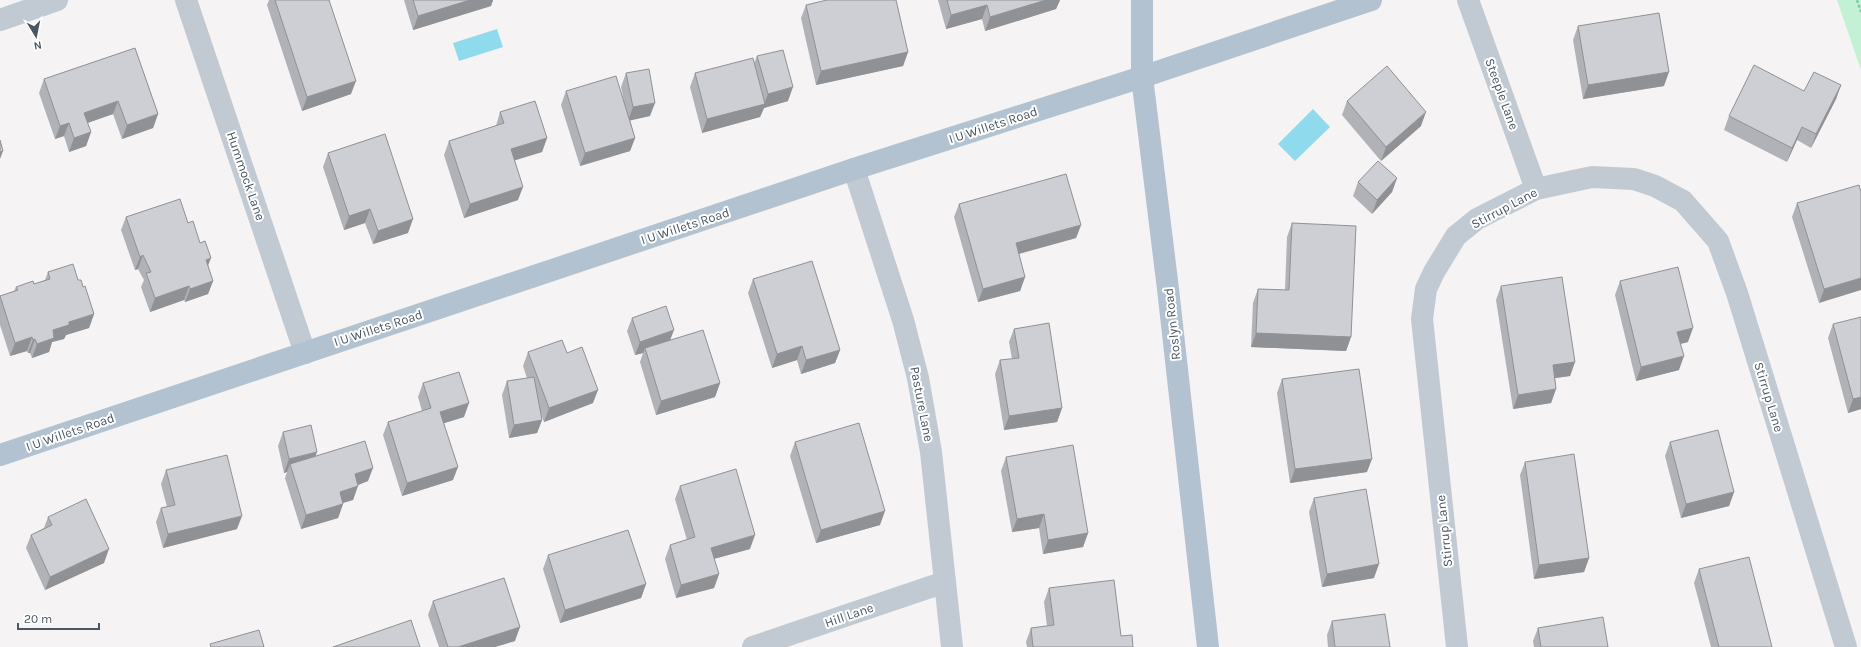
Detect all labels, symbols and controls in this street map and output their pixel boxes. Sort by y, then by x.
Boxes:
north arrow [16,16,56,56]
text: N [33,38,43,52]
street label: Steeple Lane [1482,56,1522,132]
street label: I U Willets Road [947,104,1039,146]
street label: Hummock Lane [224,130,268,223]
street label: Stirrup Lane [1469,184,1540,232]
street label: I U Willets Road [639,205,731,247]
street label: Roslyn Road [1161,287,1183,361]
street label: I U Willets Road [332,307,424,349]
street label: Stirrup Lane [1751,360,1787,434]
street label: Pasture Lane [907,365,937,443]
street label: I U Willets Road [24,410,116,454]
street label: Stirrup Lane [1433,494,1455,568]
street label: Hill Lane [823,600,876,630]
scale bar [18,605,99,631]
text: 20 m [24,612,52,626]

